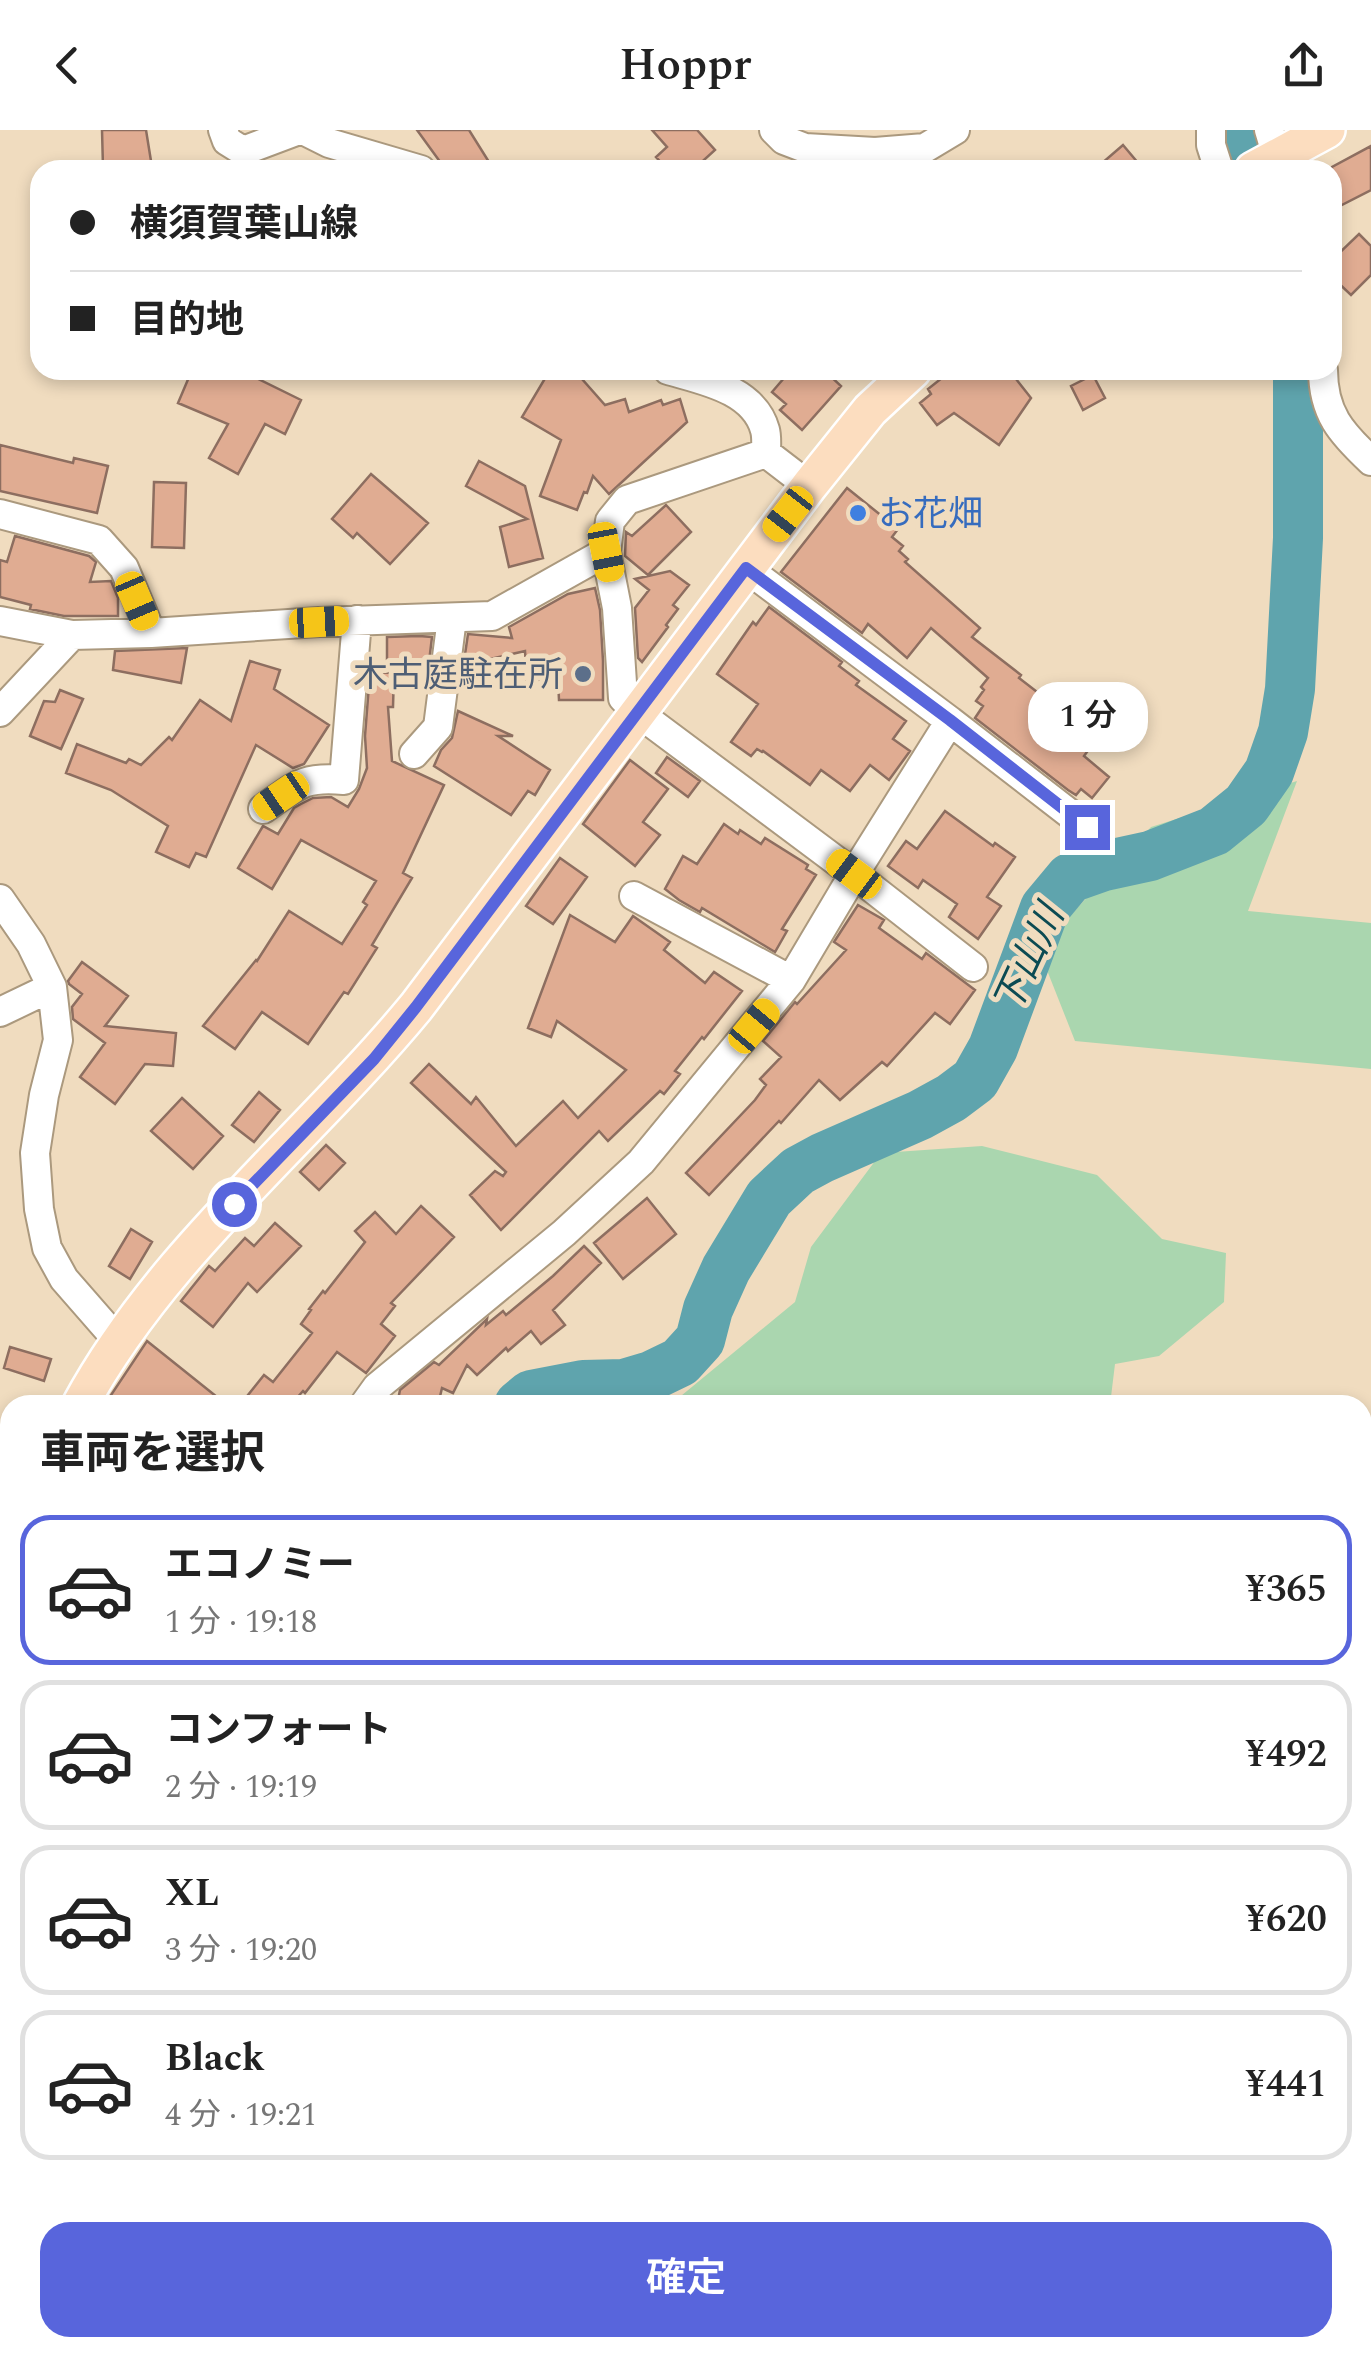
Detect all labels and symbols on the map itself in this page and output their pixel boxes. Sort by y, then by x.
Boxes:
car [758,481,818,547]
place label: お花畑 [878,488,983,541]
marker: お花畑 [847,502,869,524]
car [586,520,626,584]
car [111,568,163,634]
car [288,605,350,639]
place label: 木古庭駐在所 [353,649,563,702]
marker: 木古庭駐在所 [572,663,594,685]
callout: 1 分 [1027,682,1147,752]
car [248,767,314,825]
route end [1065,805,1110,850]
car [821,844,887,904]
water label: 下山川 [979,892,1082,1024]
car [723,993,785,1059]
route start [212,1182,257,1227]

